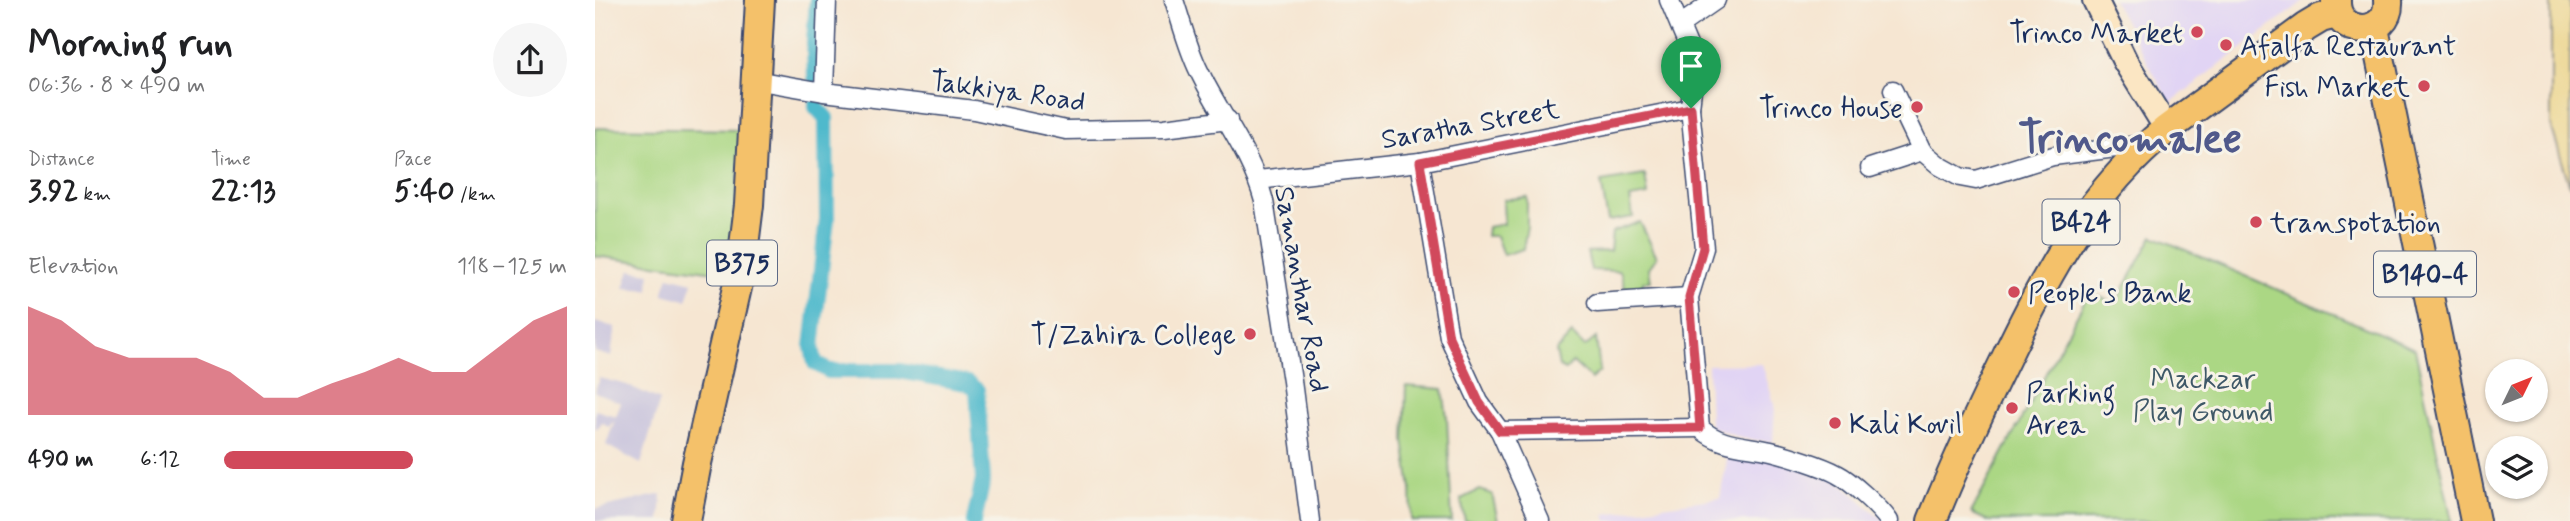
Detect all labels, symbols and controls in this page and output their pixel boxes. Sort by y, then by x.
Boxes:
place label: Trinco Market [2009,16,2183,53]
text: Morning run [28,20,233,69]
button: share [493,23,567,97]
marker: Trinco Market [2189,24,2205,40]
place label: Afalfa Restaurant [2240,29,2456,66]
pin [1661,36,1721,108]
marker: Afalfa Restaurant [2218,37,2234,53]
icon: arrive [1672,47,1710,85]
street label: Takkiya Road [928,63,1088,122]
place label: Fish Market [2265,70,2411,107]
text: 06:36 · 8 × 490 m [28,71,205,101]
marker: Fish Market [2416,78,2432,94]
place label: Trinco House [1759,91,1903,128]
street label: Saratha Street [1379,92,1563,159]
marker: Trinco House [1909,99,1925,115]
district label: Trincomalee [2018,113,2242,168]
text: Distance [28,147,95,172]
text: Time [211,147,251,172]
text: Pace [394,147,432,172]
text: 3.92 [28,172,78,211]
text: 22:13 [211,172,276,211]
text: 5:40 [394,172,455,211]
text: km [78,182,111,207]
text: /km [455,182,496,207]
street label: Samanthar Road [1264,184,1337,395]
road number: B424 [2043,200,2119,244]
place label: transpotation [2269,206,2441,243]
marker: transpotation [2248,214,2264,230]
road number: B375 [707,240,777,286]
text: Elevation [28,252,119,282]
text: 118–125 m [457,252,567,282]
road number: B140-4 [2374,252,2476,296]
place label: People's Bank [2028,276,2192,313]
marker: People's Bank [2006,284,2022,300]
place label: T/Zahira College [1031,318,1236,355]
marker: T/Zahira College [1242,326,1258,342]
north arrow [2485,359,2548,422]
map controls [2485,359,2548,499]
park label: Mackzar Play Ground [2133,362,2273,431]
place label: Parking Area [2026,376,2115,445]
marker: Parking Area [2004,400,2020,416]
place label: Kali Kovil [1849,407,1962,444]
marker: Kali Kovil [1827,415,1843,431]
button: layers [2485,436,2548,499]
text: 490 m [28,445,93,475]
text: 6:12 [140,445,180,475]

